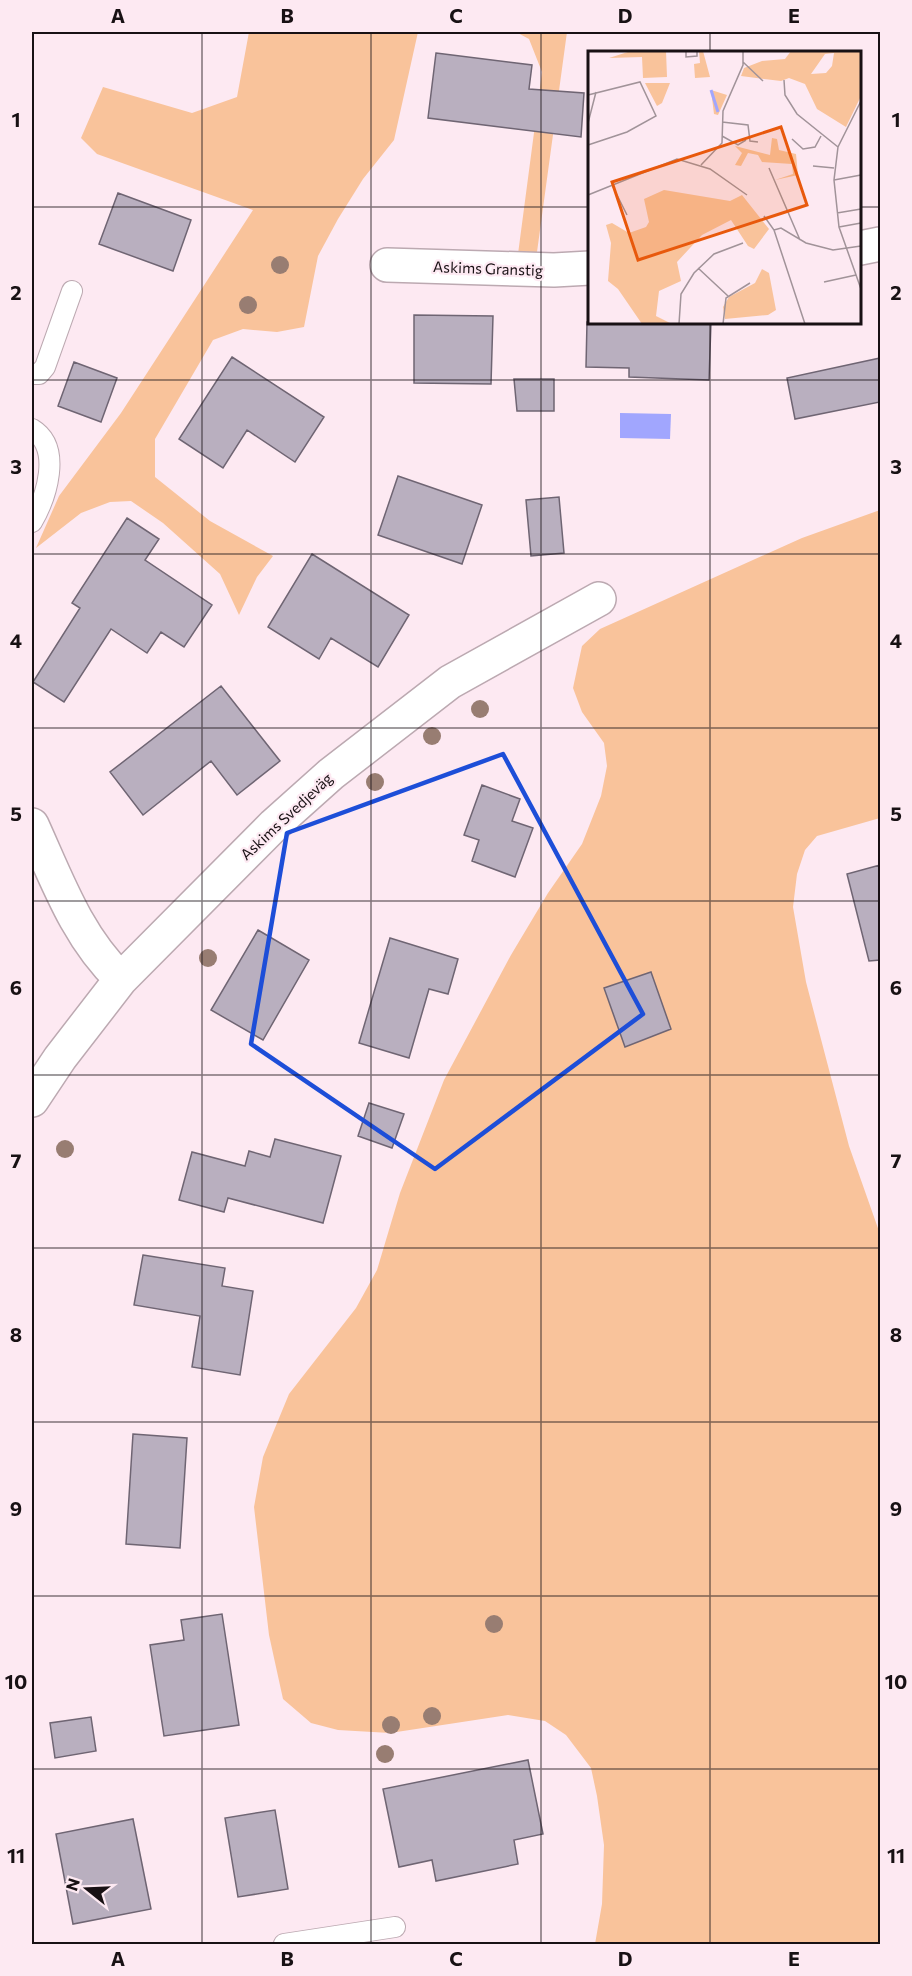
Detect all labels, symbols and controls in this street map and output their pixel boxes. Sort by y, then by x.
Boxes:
text: A [111,3,125,27]
text: B [280,3,294,27]
text: C [449,3,463,27]
text: D [618,3,632,27]
text: E [788,3,800,27]
inset map [588,51,861,324]
text: 1 [11,107,21,131]
text: 1 [891,107,901,131]
street label: Askims Granstig [433,257,543,279]
text: 2 [10,280,22,304]
text: 2 [890,280,902,304]
text: 3 [10,454,22,478]
text: 3 [890,454,902,478]
text: 4 [10,628,22,652]
text: 4 [890,628,902,652]
street label: Askims Svedjeväg [236,769,336,863]
text: 5 [10,801,22,825]
text: 5 [890,801,902,825]
text: 6 [10,975,22,999]
text: 6 [890,975,902,999]
text: 7 [11,1148,22,1172]
text: 7 [891,1148,902,1172]
text: 8 [10,1322,22,1346]
text: 8 [890,1322,902,1346]
text: 9 [10,1496,22,1520]
text: 9 [890,1496,902,1520]
text: 10 [5,1669,27,1693]
text: 10 [885,1669,907,1693]
text: 11 [7,1843,25,1867]
text: 11 [887,1843,905,1867]
north arrow [57,1859,117,1919]
text: N [61,1876,83,1893]
text: A [111,1946,125,1970]
text: B [280,1946,294,1970]
text: C [449,1946,463,1970]
text: D [618,1946,632,1970]
text: E [788,1946,800,1970]

